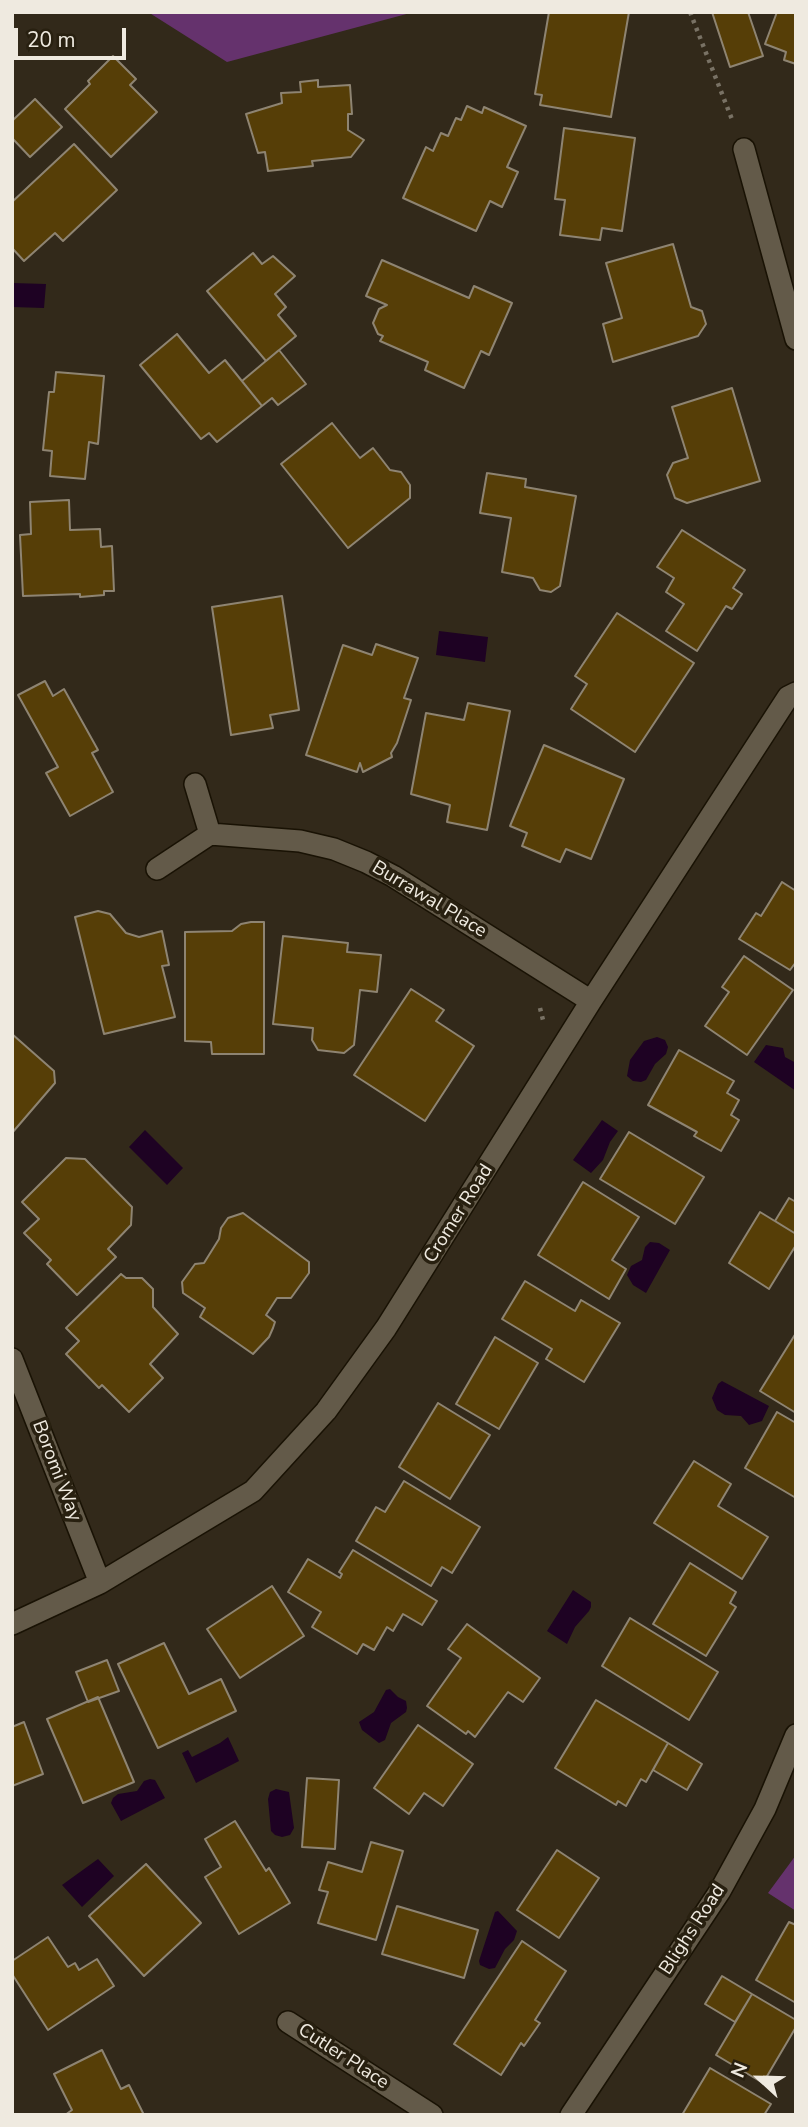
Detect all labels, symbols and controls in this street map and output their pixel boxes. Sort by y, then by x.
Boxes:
scale bar [18,14,130,58]
text: 20 m [27,26,76,54]
street label: Burrawal Place [368,857,490,943]
street label: Cromer Road [420,1160,498,1268]
street label: Boromi Way [26,1418,86,1524]
street label: Blighs Road [655,1881,731,1979]
street label: Cutler Place [293,2019,393,2095]
north arrow [724,2043,794,2113]
text: N [725,2059,754,2082]

